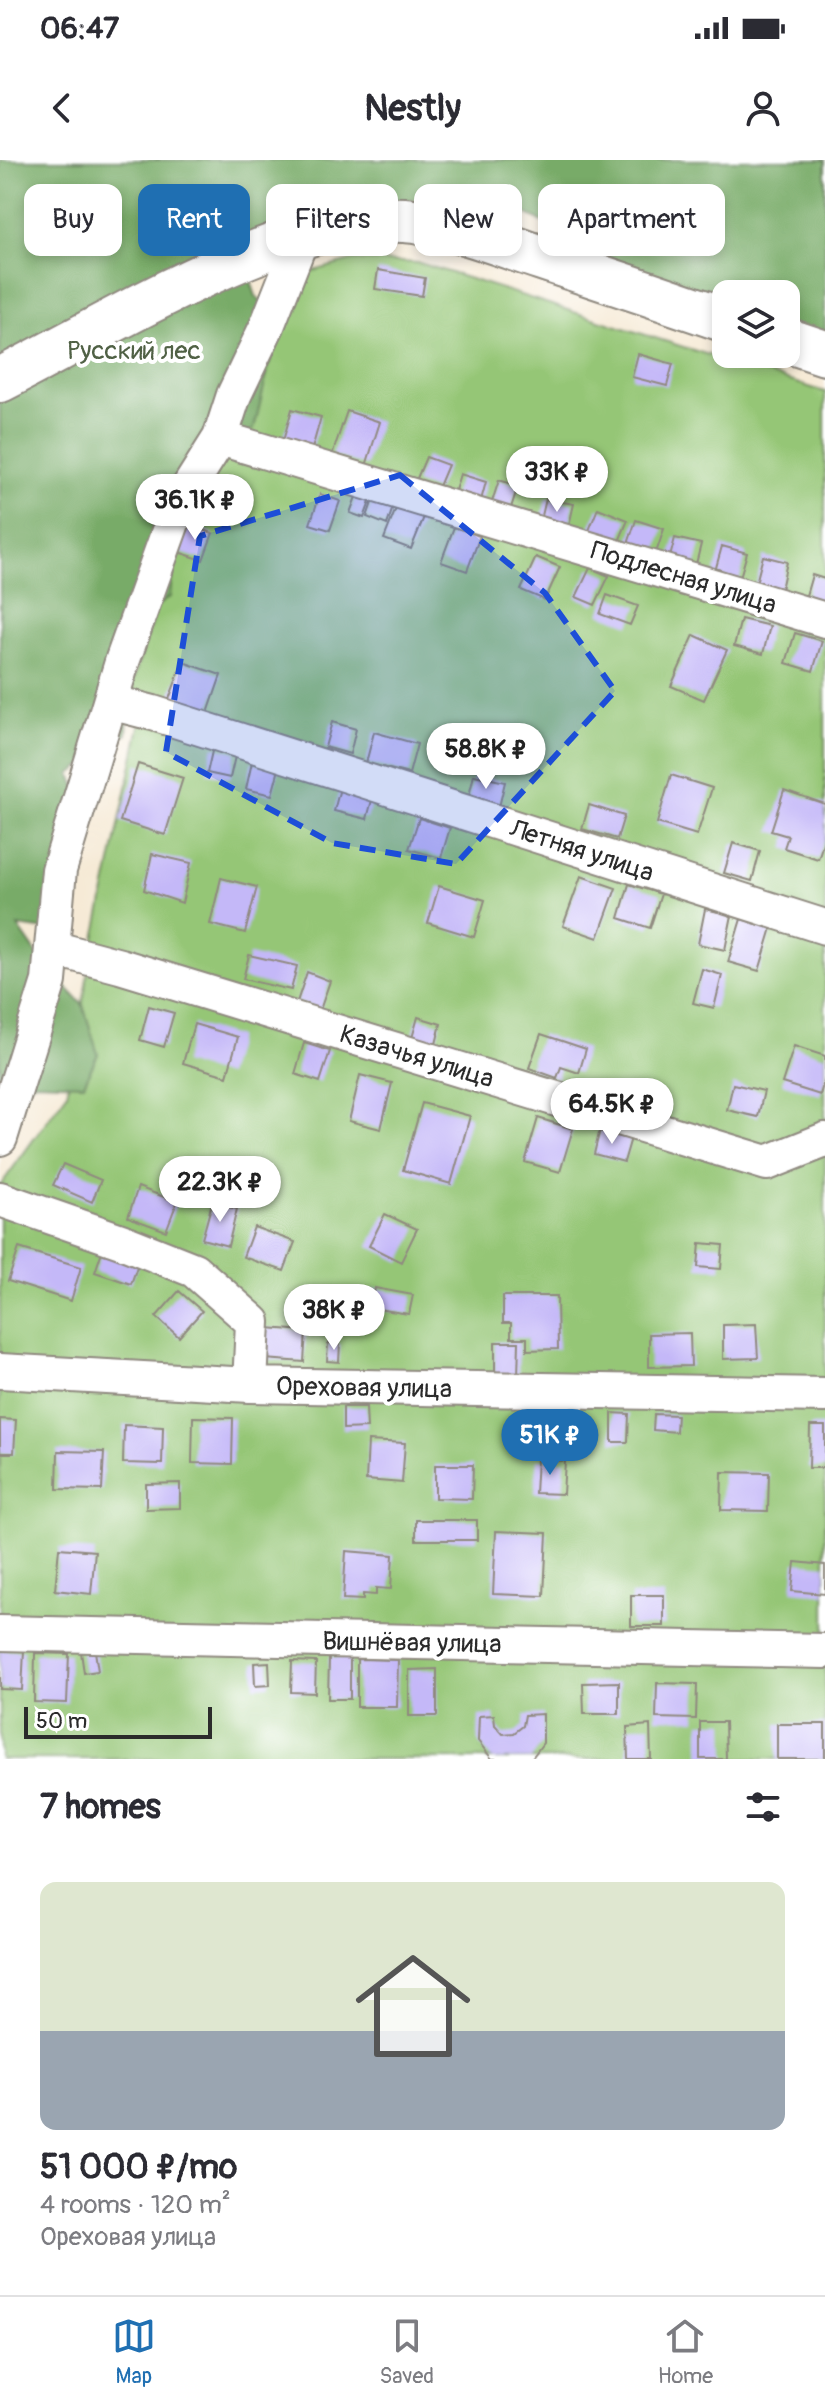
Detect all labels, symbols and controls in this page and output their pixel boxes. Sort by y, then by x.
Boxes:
text: 06:47 [40,10,119,47]
icon: back [40,86,84,130]
text: Nestly [364,86,461,131]
icon: person [741,86,785,130]
chip: Buy [24,184,122,256]
chip: Rent [138,184,250,256]
chip: Filters [266,184,398,256]
chip: New [414,184,522,256]
chip: Apartment [538,184,725,256]
map controls [712,280,800,368]
button: layers [712,280,800,368]
park label: Русский лес [67,335,201,367]
pin: 33K ₽ [501,446,613,514]
text: 33K ₽ [524,456,590,488]
pin: 36.1K ₽ [121,474,269,542]
text: 36.1K ₽ [154,484,236,516]
street label: Подлесная улица [587,535,780,621]
pin: 58.8K ₽ [412,723,560,791]
text: 58.8K ₽ [445,733,527,765]
street label: Летняя улица [505,812,658,889]
street label: Казачья улица [336,1018,498,1096]
pin: 64.5K ₽ [538,1078,686,1146]
text: 64.5K ₽ [569,1088,655,1120]
pin: 22.3K ₽ [146,1156,294,1224]
text: 22.3K ₽ [177,1166,263,1198]
pin: 38K ₽ [278,1284,390,1352]
text: 38K ₽ [302,1294,366,1326]
street label: Ореховая улица [276,1370,452,1406]
pin: 51K ₽ [494,1409,606,1477]
text: 51K ₽ [519,1419,581,1451]
street label: Вишнёвая улица [322,1625,502,1661]
scale bar [24,1703,212,1739]
text: 50 m [36,1707,87,1735]
icon: filters [741,1785,785,1829]
text: 7 homes [40,1786,161,1829]
icon: home [341,1934,485,2078]
text: 51 000 ₽/mo [40,2146,237,2189]
text: 4 rooms · 120 m² [40,2189,231,2221]
text: Ореховая улица [40,2221,216,2253]
tab: Map [112,2314,156,2390]
tab: Saved [379,2314,434,2390]
tab: Home [658,2314,713,2390]

